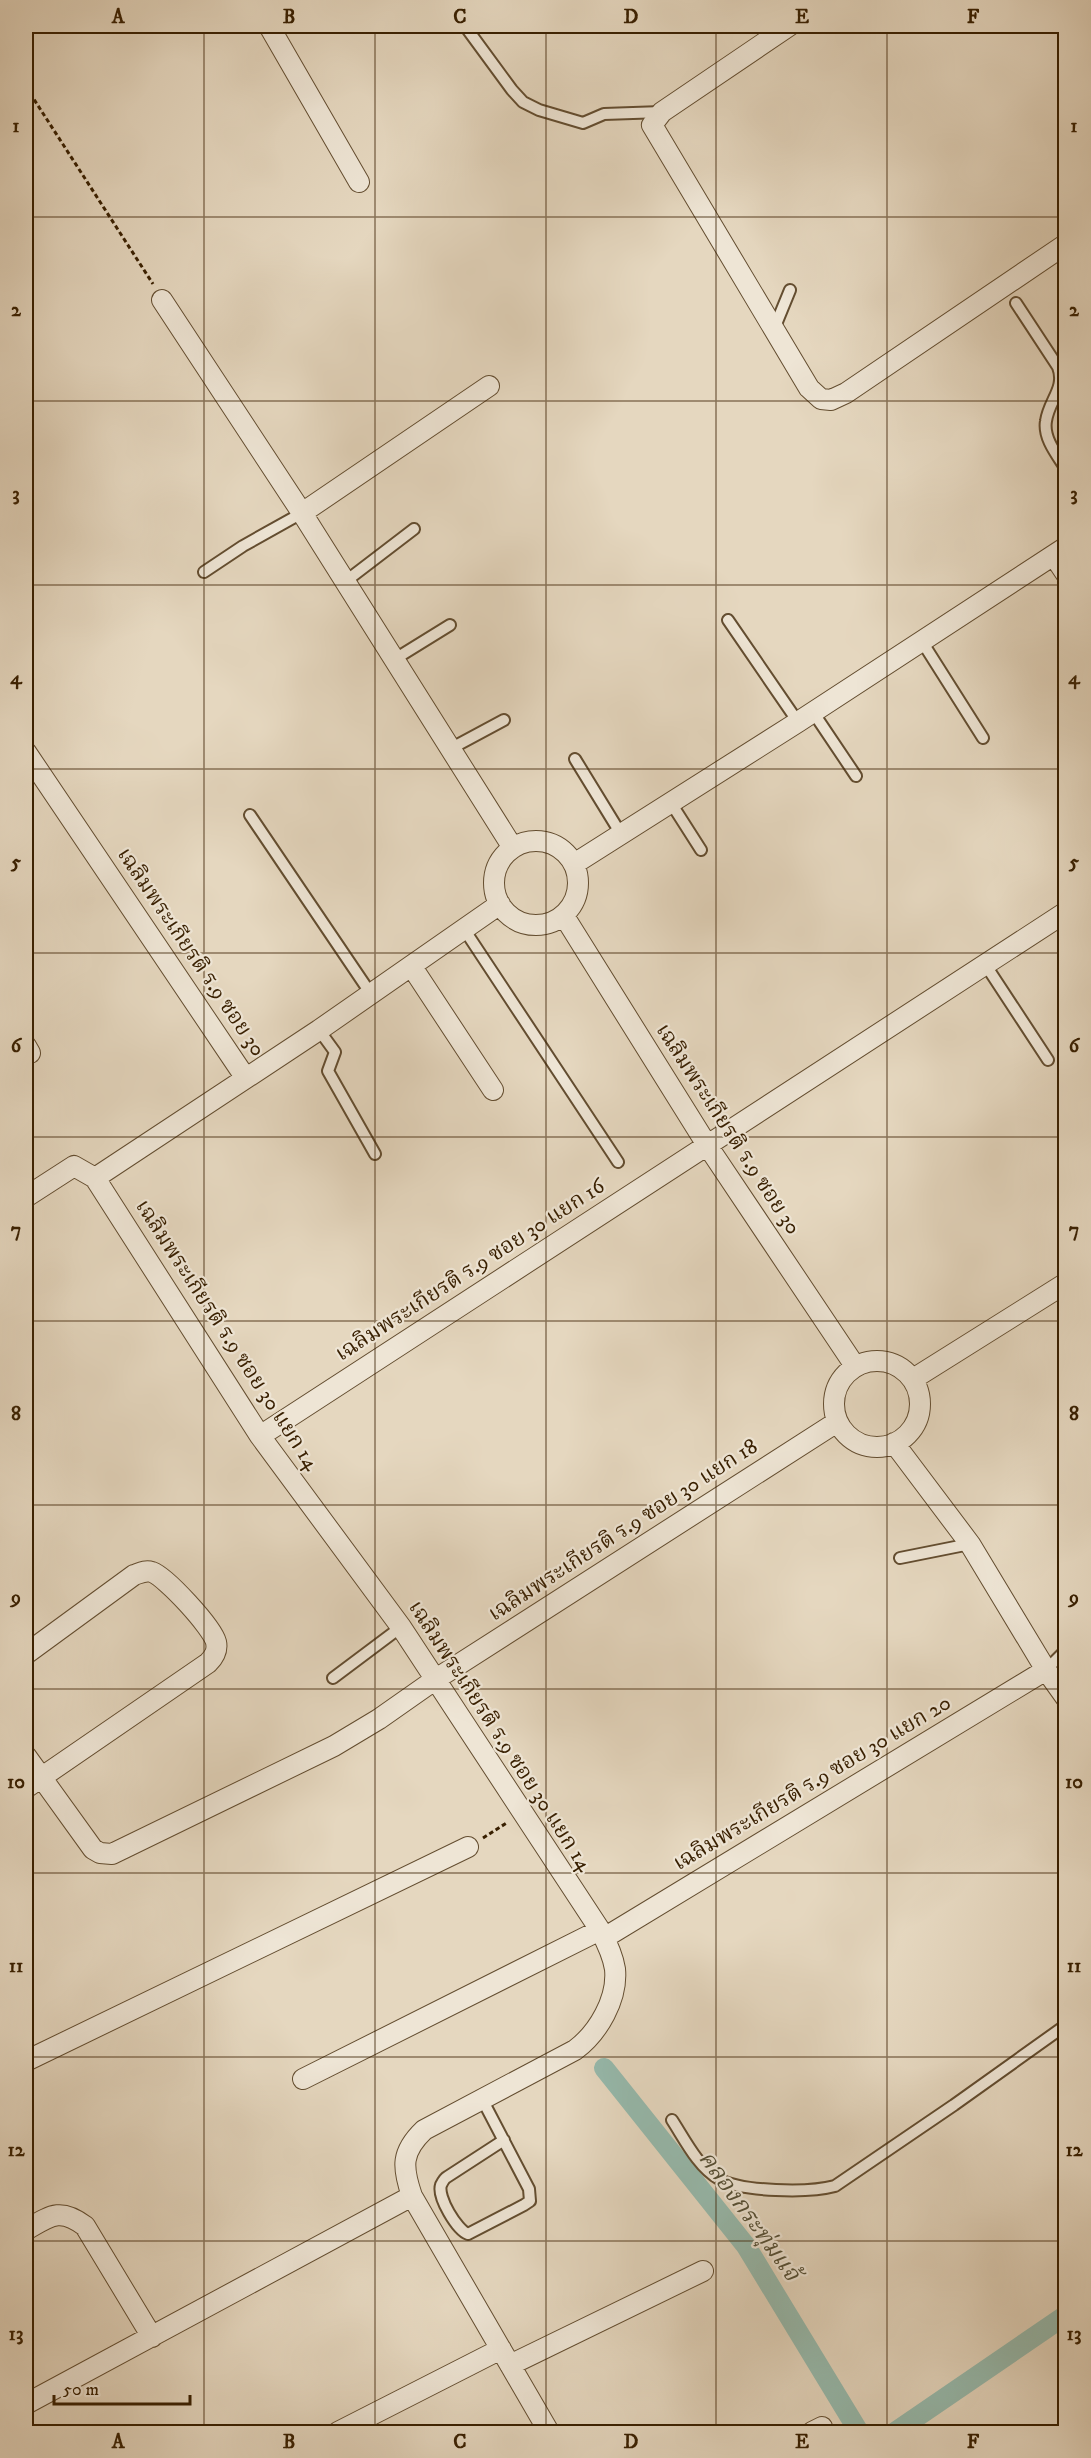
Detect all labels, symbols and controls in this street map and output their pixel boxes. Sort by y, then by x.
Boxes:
text: A [111,5,126,30]
text: B [283,5,295,30]
text: C [453,5,467,30]
text: D [624,5,639,30]
text: E [795,5,809,30]
text: F [967,5,980,30]
text: 1 [12,114,20,139]
text: 1 [1070,114,1078,139]
text: 2 [11,298,22,323]
text: 2 [1069,298,1080,323]
text: 3 [12,482,20,507]
text: 3 [1070,482,1078,507]
text: 4 [10,666,23,691]
text: 4 [1068,666,1081,691]
street label: เฉลิมพระเกียรติ ร.9 ซอย 30 [111,842,271,1062]
text: 5 [10,850,21,875]
text: 5 [1068,850,1079,875]
street label: เฉลิมพระเกียรติ ร.9 ซอย 30 [650,1018,806,1240]
text: 6 [11,1034,23,1059]
text: 6 [1069,1034,1081,1059]
street label: เฉลิมพระเกียรติ ร.9 ซอย 30 แยก 16 [330,1172,611,1367]
street label: เฉลิมพระเกียรติ ร.9 ซอย 30 แยก 14 [129,1194,326,1477]
text: 7 [11,1218,21,1243]
text: 7 [1069,1218,1079,1243]
text: 8 [11,1402,21,1427]
text: 8 [1069,1402,1079,1427]
street label: เฉลิมพระเกียรติ ร.9 ซอย 30 แยก 18 [483,1433,763,1627]
text: 9 [9,1586,21,1611]
text: 9 [1067,1586,1079,1611]
street label: เฉลิมพระเกียรติ ร.9 ซอย 30 แยก 14 [402,1595,599,1878]
street label: เฉลิมพระเกียรติ ร.9 ซอย 30 แยก 20 [668,1689,956,1877]
text: 10 [7,1770,25,1795]
text: 10 [1065,1770,1083,1795]
text: 11 [9,1954,23,1979]
text: 11 [1067,1954,1081,1979]
text: 12 [7,2138,26,2163]
text: 12 [1065,2138,1084,2163]
water label: คลองกระทุ่มแจ้ [692,2145,809,2290]
text: 13 [9,2322,23,2347]
text: 13 [1067,2322,1081,2347]
scale bar [54,2368,190,2406]
text: 50 m [63,2379,99,2401]
text: A [111,2430,126,2455]
text: B [283,2430,295,2455]
text: C [453,2430,467,2455]
text: D [624,2430,639,2455]
text: E [795,2430,809,2455]
text: F [967,2430,980,2455]

